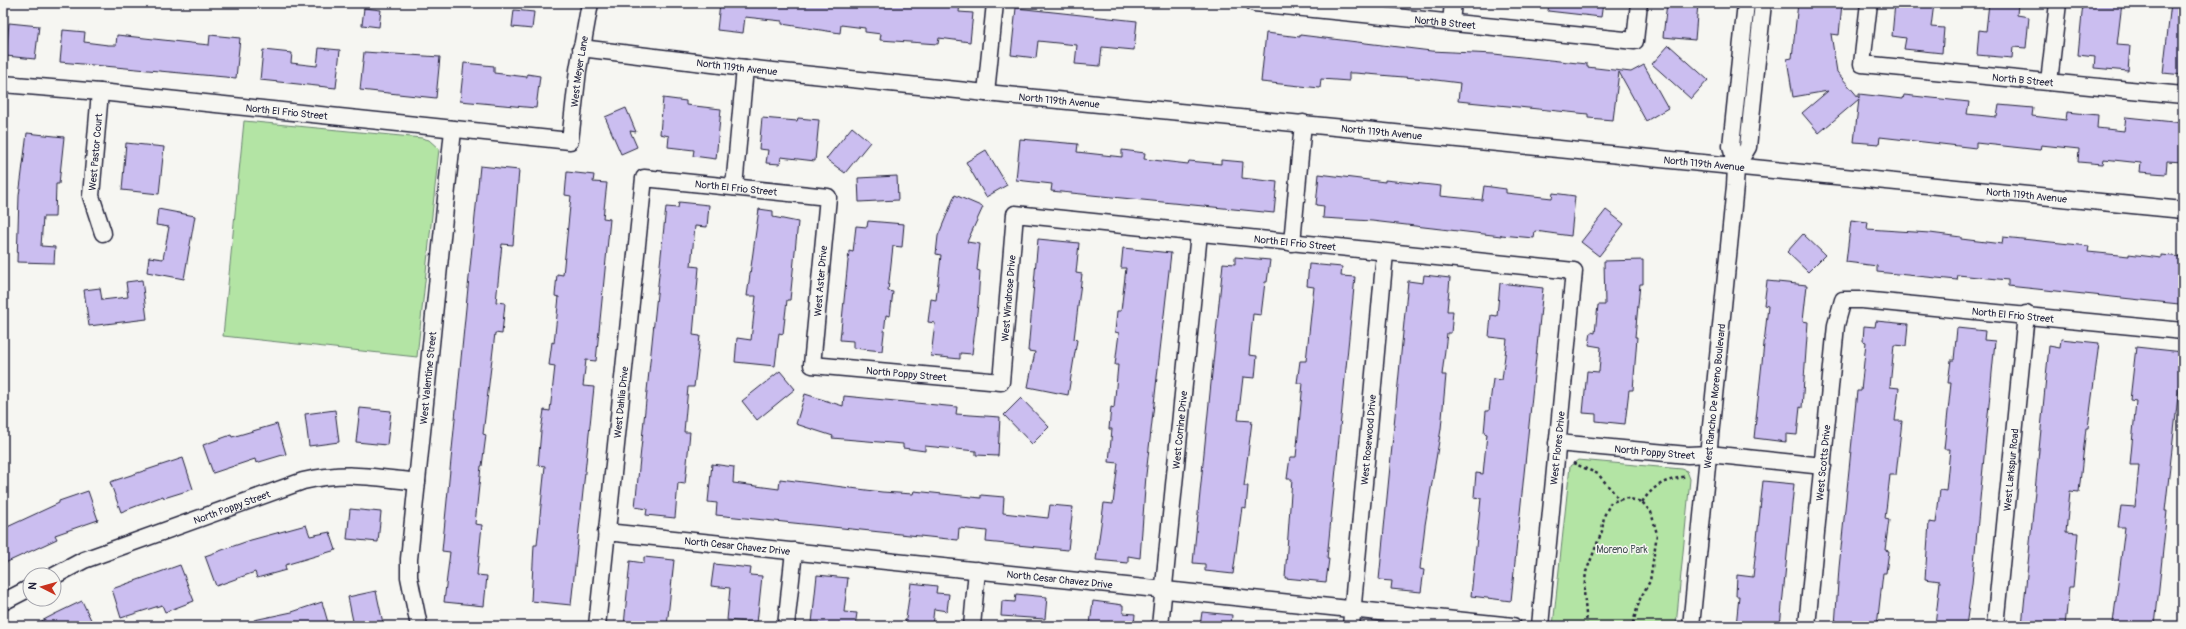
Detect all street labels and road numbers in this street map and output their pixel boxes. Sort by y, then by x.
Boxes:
street label: North B Street [1414,14,1477,32]
street label: West Meyer Lane [569,35,591,108]
street label: North 119th Avenue [696,57,778,78]
street label: North B Street [1992,72,2055,90]
street label: North 119th Avenue [1018,91,1100,111]
street label: North El Frio Street [245,102,329,123]
street label: West Pastor Court [87,112,105,191]
street label: North 119th Avenue [1340,123,1423,143]
street label: North 119th Avenue [1663,154,1745,174]
street label: North El Frio Street [694,178,779,199]
street label: North 119th Avenue [1985,186,2068,206]
street label: North El Frio Street [1253,233,1338,254]
street label: West Aster Drive [812,245,830,317]
street label: West Windrose Drive [999,255,1019,342]
street label: North El Frio Street [1971,306,2055,326]
street label: West Rancho De Moreno Boulevard [1702,323,1728,469]
street label: West Valentine Street [418,330,439,425]
street label: North Poppy Street [866,365,948,384]
street label: West Dahlia Drive [612,366,631,439]
street label: West Corrine Drive [1171,390,1190,470]
street label: West Rosewood Drive [1359,394,1379,486]
street label: West Flores Drive [1548,411,1568,486]
street label: West Scotts Drive [1814,424,1833,502]
street label: West Larkspur Road [2001,428,2022,512]
street label: North Poppy Street [1614,443,1696,462]
street label: North Poppy Street [192,488,273,527]
street label: North Cesar Chavez Drive [684,535,791,558]
street label: North Cesar Chavez Drive [1006,569,1113,591]

